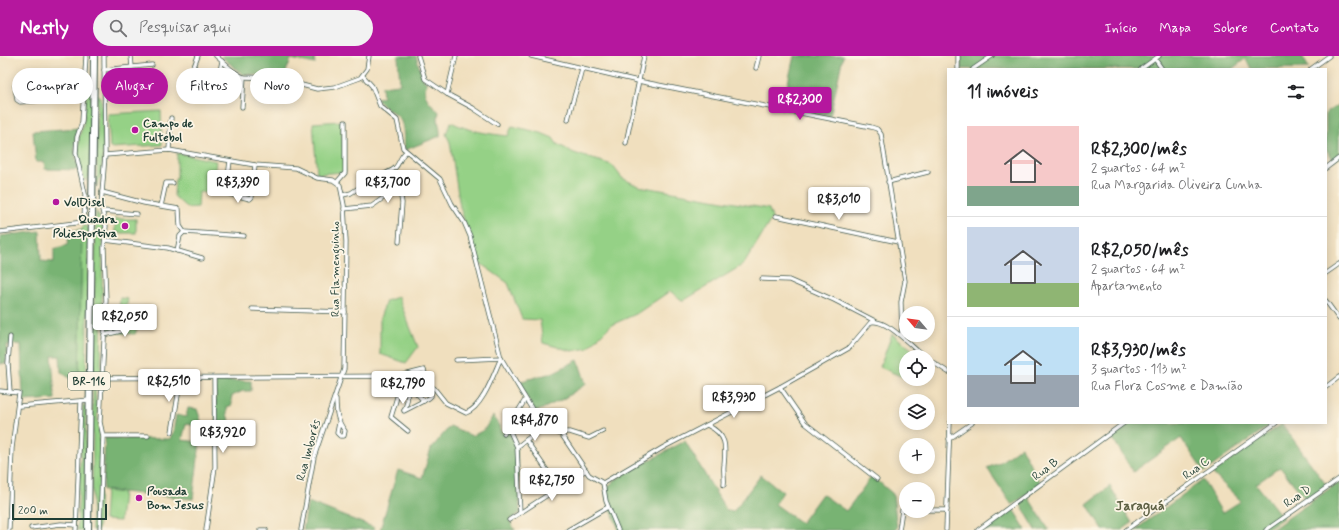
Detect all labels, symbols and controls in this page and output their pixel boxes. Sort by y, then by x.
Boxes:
search box [93,10,373,46]
text: Nestly [20,16,69,41]
icon: search [107,17,129,39]
text: Pesquisar aqui [139,18,231,38]
text: Início [1104,19,1137,37]
text: Mapa [1159,19,1191,37]
text: Sobre [1213,19,1248,37]
text: Contato [1270,19,1319,37]
chip: Comprar [12,68,93,104]
chip: Alugar [101,68,168,104]
chip: Filtros [176,68,242,104]
chip: Novo [250,68,304,104]
text: 11 imóveis [967,81,1038,103]
icon: filters [1285,81,1307,103]
pin: R$2,300 [763,87,837,121]
text: R$2,300 [778,91,823,108]
place label: Campo de Fultebol [143,116,194,146]
marker: Campo de Fultebol [130,125,140,135]
text: R$2,300/mês [1091,138,1187,160]
icon: home [999,142,1047,190]
text: 2 quartos · 64 m² [1091,160,1185,177]
pin: R$3,390 [201,170,275,204]
pin: R$3,700 [351,170,425,204]
text: R$3,390 [216,174,260,191]
text: R$3,700 [365,174,411,191]
text: Rua Margarida Oliveira Cunha [1091,177,1262,194]
pin: R$3,010 [802,187,876,221]
text: R$3,010 [817,191,861,208]
place label: VolDisel [64,195,105,211]
marker: VolDisel [51,197,61,207]
place label: Quadra Poliesportiva [53,212,118,242]
marker: Quadra Poliesportiva [120,221,130,231]
street label: Rua Flamenguinho [328,221,345,317]
text: R$2,050/mês [1091,239,1189,261]
icon: home [999,243,1047,291]
text: 2 quartos · 64 m² [1091,261,1185,278]
text: Apartamento [1091,278,1162,295]
pin: R$2,050 [88,304,162,338]
north arrow [899,306,935,342]
map controls [899,306,935,518]
text: R$2,050 [102,308,148,325]
text: R$3,930/mês [1091,339,1186,361]
icon: home [999,343,1047,391]
button: locate [899,350,935,386]
text: 3 quartos · 113 m² [1091,361,1187,378]
pin: R$2,510 [132,369,206,403]
pin: R$2,790 [366,371,440,405]
road number: BR-116 [68,372,110,390]
text: R$2,510 [147,373,191,390]
text: R$2,790 [380,375,426,392]
text: Rua Flora Cosme e Damião [1091,378,1243,395]
pin: R$3,930 [697,385,771,419]
text: R$3,930 [712,389,756,406]
button: layers [899,394,935,430]
pin: R$4,870 [498,408,572,442]
text: R$4,870 [511,412,559,429]
street label: Rua Imborés [293,417,325,483]
pin: R$3,920 [186,420,260,454]
text: R$3,920 [200,424,246,441]
button: + [899,438,935,474]
street label: Rua C [1180,453,1214,484]
street label: Rua B [1029,454,1062,485]
pin: R$2,750 [515,468,589,502]
text: R$2,750 [529,472,575,489]
button: − [899,482,935,518]
street label: Rua D [1281,482,1314,512]
place label: Pousada Bom Jesus [147,484,204,514]
marker: Pousada Bom Jesus [134,493,144,503]
district label: Jaraguá [1115,497,1165,517]
scale bar [12,502,107,521]
text: 200 m [18,504,48,518]

